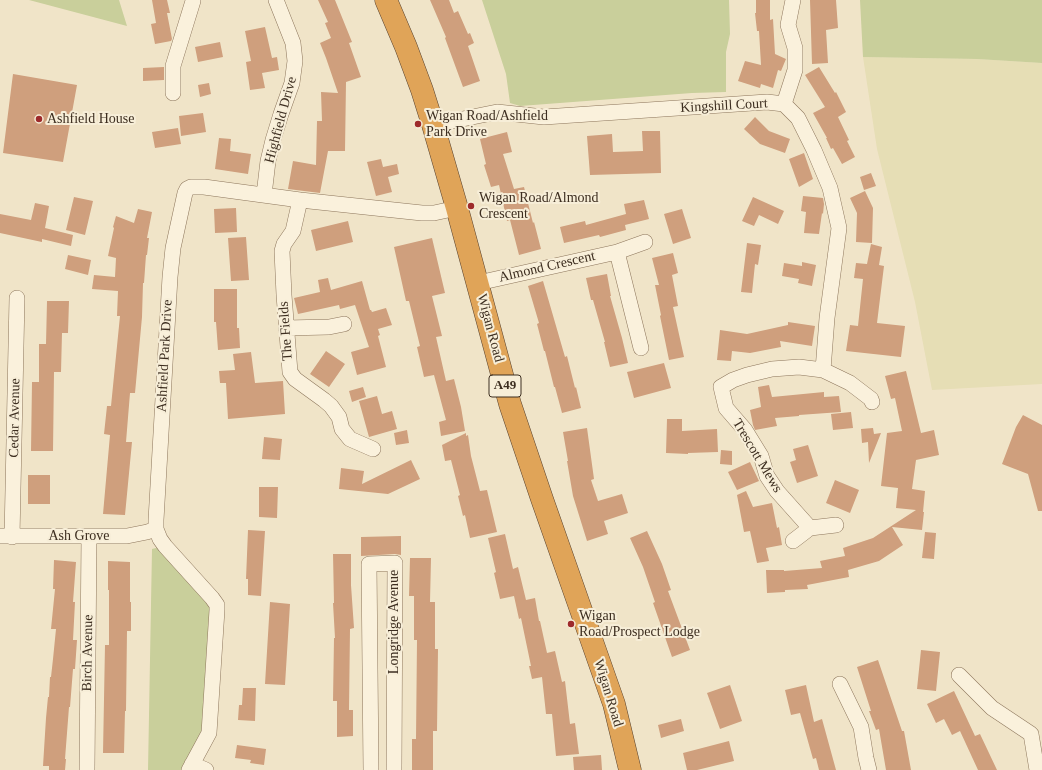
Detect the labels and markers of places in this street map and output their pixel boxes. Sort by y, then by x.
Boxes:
place label: Wigan Road/Ashfield Park Drive [426,108,548,140]
place label: Ashfield House [47,111,134,127]
marker: Ashfield House [34,114,44,124]
marker: Wigan Road/Ashfield Park Drive [413,119,423,129]
place label: Wigan Road/Almond Crescent [479,190,599,222]
marker: Wigan Road/Almond Crescent [466,201,476,211]
place label: Wigan Road/Prospect Lodge [579,608,700,640]
marker: Wigan Road/Prospect Lodge [566,619,576,629]

